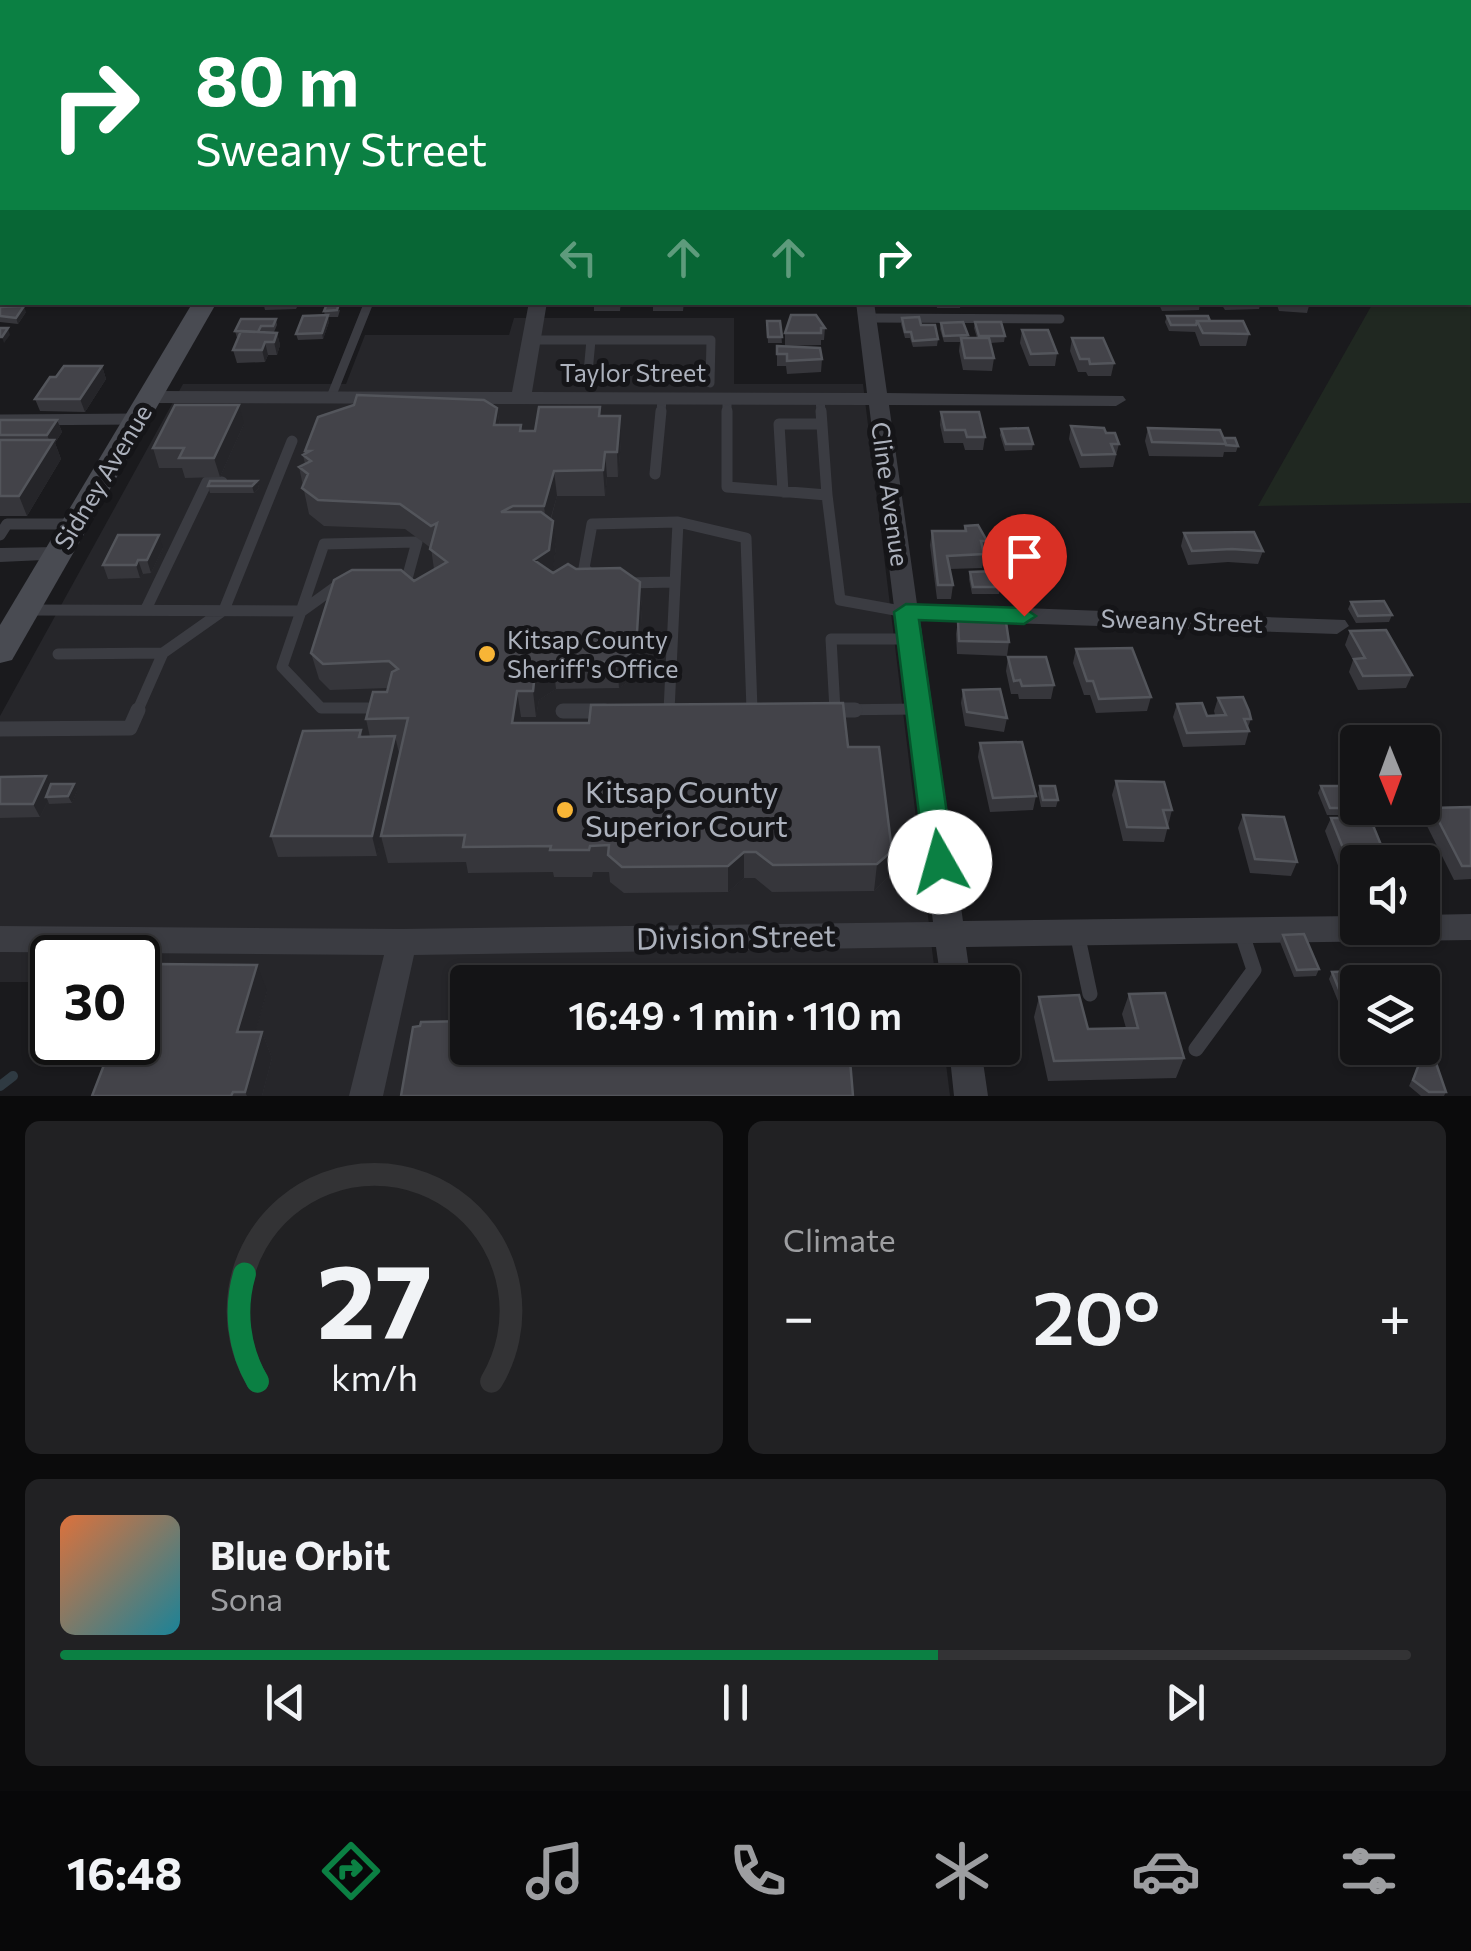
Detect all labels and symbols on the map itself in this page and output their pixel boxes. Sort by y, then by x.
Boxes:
street label: Taylor Street [560,357,706,387]
street label: Sidney Avenue [47,399,157,554]
street label: Cline Avenue [866,420,916,568]
pin [982,514,1067,617]
street label: Sweany Street [1100,602,1264,638]
place label: Kitsap County Sheriff's Office [507,624,679,683]
marker: Kitsap County Sheriff's Office [476,643,498,665]
north arrow [1340,725,1440,825]
place label: Kitsap County Superior Court [585,772,788,843]
marker: Kitsap County Superior Court [554,799,576,821]
position arrow [888,810,992,914]
street label: Division Street [636,915,836,956]
speed limit sign: 30 [30,935,160,1065]

